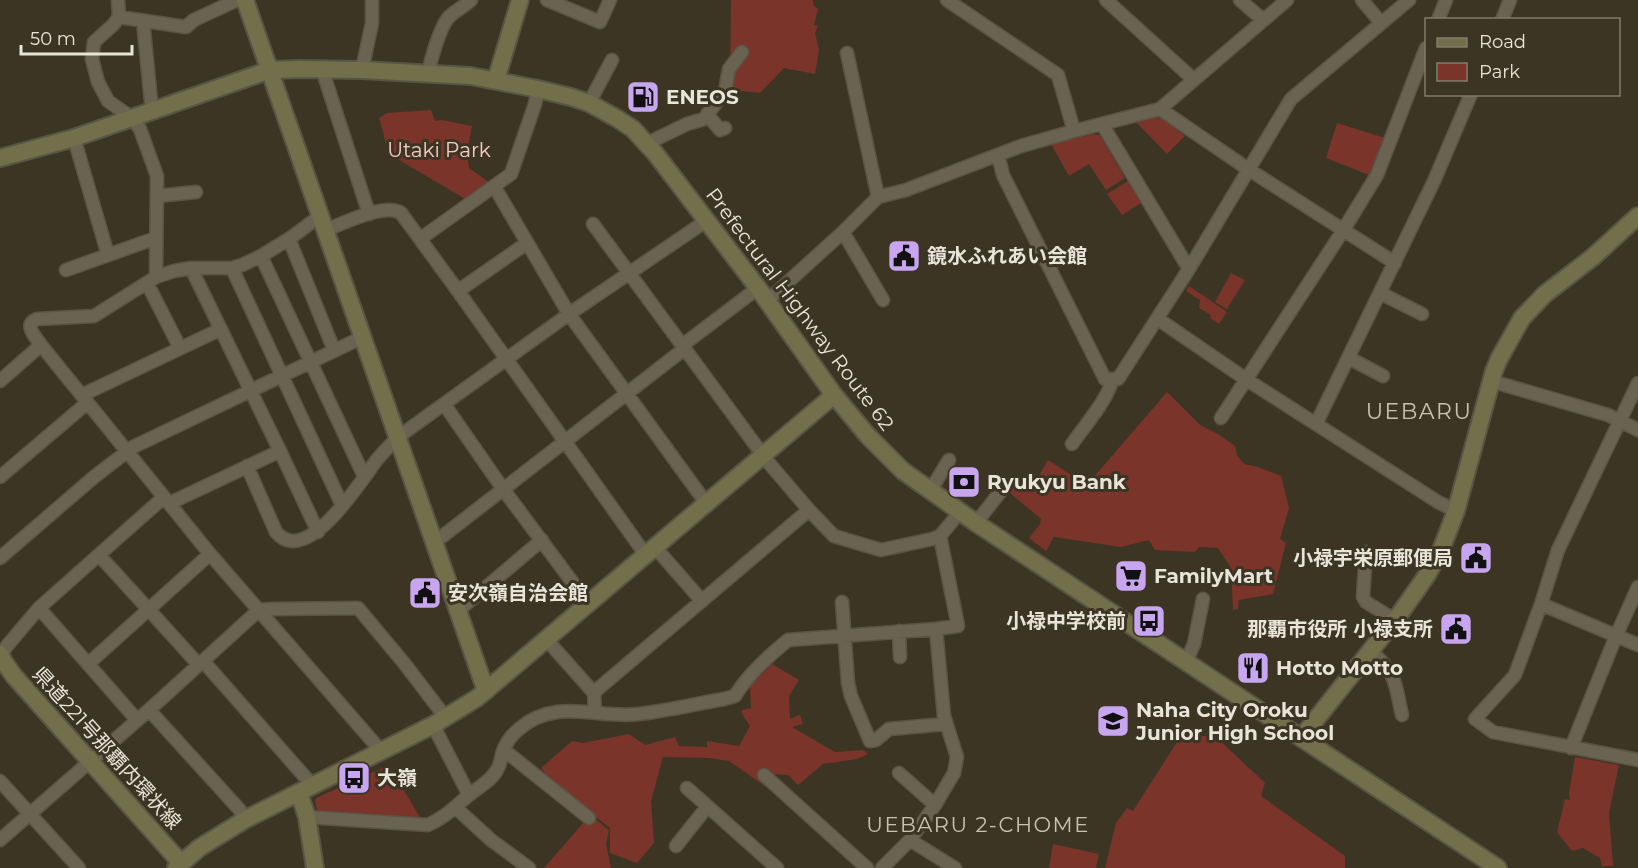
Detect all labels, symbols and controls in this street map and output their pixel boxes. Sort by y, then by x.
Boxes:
scale bar [21,18,132,56]
legend [1425,18,1620,96]
text: 50 m [30,28,76,50]
text: Road [1479,31,1526,53]
text: Park [1479,61,1520,83]
fuel station icon: ENEOS [625,79,661,115]
place label: ENEOS [666,85,739,109]
park label: Utaki Park [387,138,491,162]
street label: Prefectural Highway Route 62 [701,183,899,435]
public building icon: 鏡水ふれあい会館 [886,238,922,274]
place label: 鏡水ふれあい会館 [927,244,1087,268]
district label: UEBARU [1366,398,1472,425]
bank icon: Ryukyu Bank [946,464,982,500]
place label: Ryukyu Bank [987,470,1127,494]
public building icon: 小禄宇栄原郵便局 [1458,540,1494,576]
place label: 小禄宇栄原郵便局 [1293,546,1453,570]
supermarket icon: FamilyMart [1113,558,1149,594]
place label: FamilyMart [1154,564,1273,588]
public building icon: 安次嶺自治会館 [407,575,443,611]
place label: 安次嶺自治会館 [448,581,588,605]
bus stop icon: 小禄中学校前 [1131,603,1167,639]
place label: 小禄中学校前 [1006,609,1126,633]
public building icon: 那覇市役所 小禄支所 [1438,611,1474,647]
place label: 那覇市役所 小禄支所 [1247,617,1433,641]
restaurant icon: Hotto Motto [1235,650,1271,686]
place label: Hotto Motto [1276,656,1403,680]
street label: 県道221号那覇内環状線 [28,662,186,834]
place label: Naha City Oroku Junior High School [1135,698,1334,745]
school or university icon: Naha City Oroku Junior High School [1095,703,1131,739]
bus stop icon: 大嶺 [336,760,372,796]
place label: 大嶺 [377,766,417,790]
district label: UEBARU 2-CHOME [866,812,1090,837]

